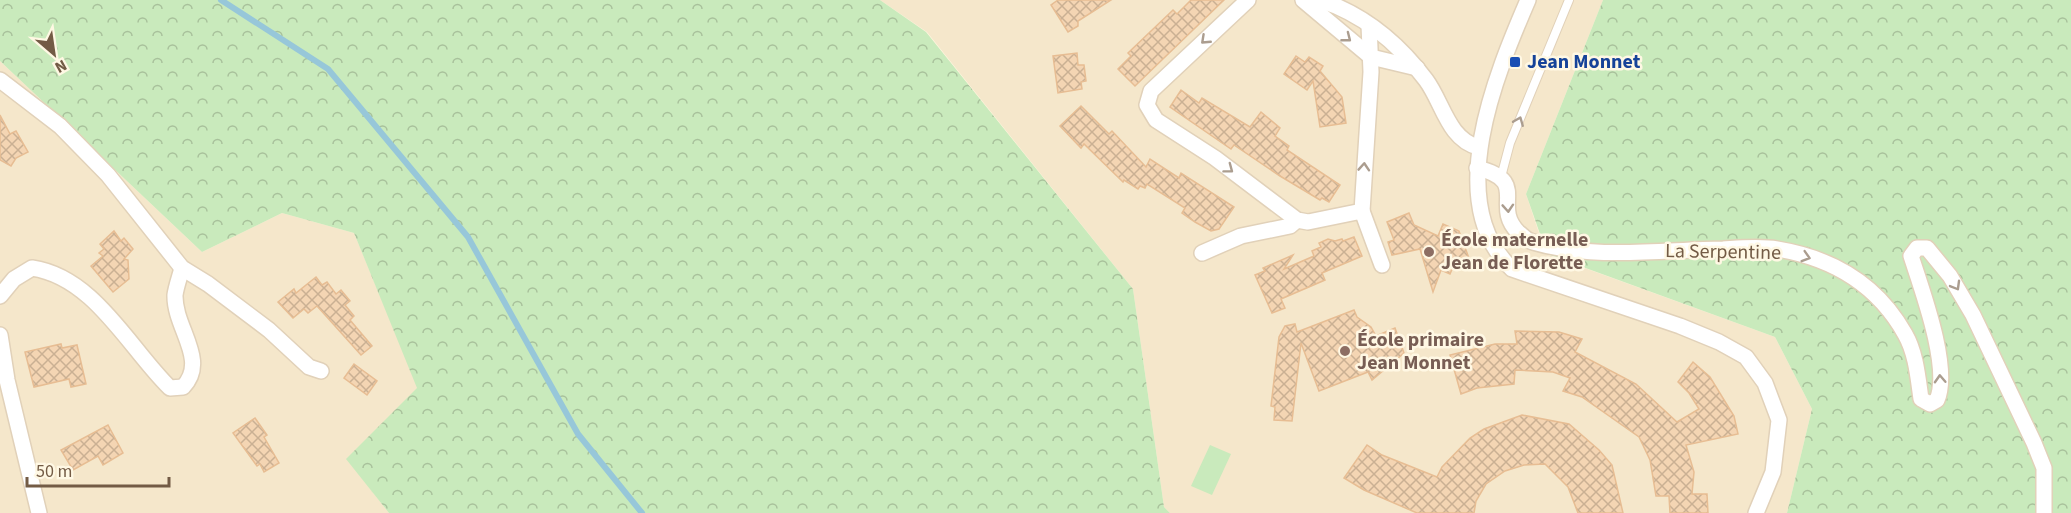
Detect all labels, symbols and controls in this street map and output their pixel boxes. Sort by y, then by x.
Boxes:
north arrow [24,24,84,84]
one-way arrow [1340,30,1351,41]
one-way arrow [1202,33,1212,44]
place label: Jean Monnet [1527,48,1641,76]
text: N [51,54,71,78]
marker: Jean Monnet [1508,55,1522,69]
one-way arrow [1512,117,1524,128]
one-way arrow [1223,162,1234,173]
one-way arrow [1358,162,1371,171]
one-way arrow [1501,203,1514,212]
place label: École maternelle Jean de Florette [1441,226,1588,277]
street label: La Serpentine [1665,237,1781,267]
marker: École maternelle Jean de Florette [1422,245,1436,259]
one-way arrow [1800,250,1811,262]
one-way arrow [1949,280,1960,290]
place label: École primaire Jean Monnet [1357,326,1484,377]
marker: École primaire Jean Monnet [1338,344,1352,358]
one-way arrow [1934,374,1947,383]
scale bar [27,450,170,488]
text: 50 m [36,459,72,484]

